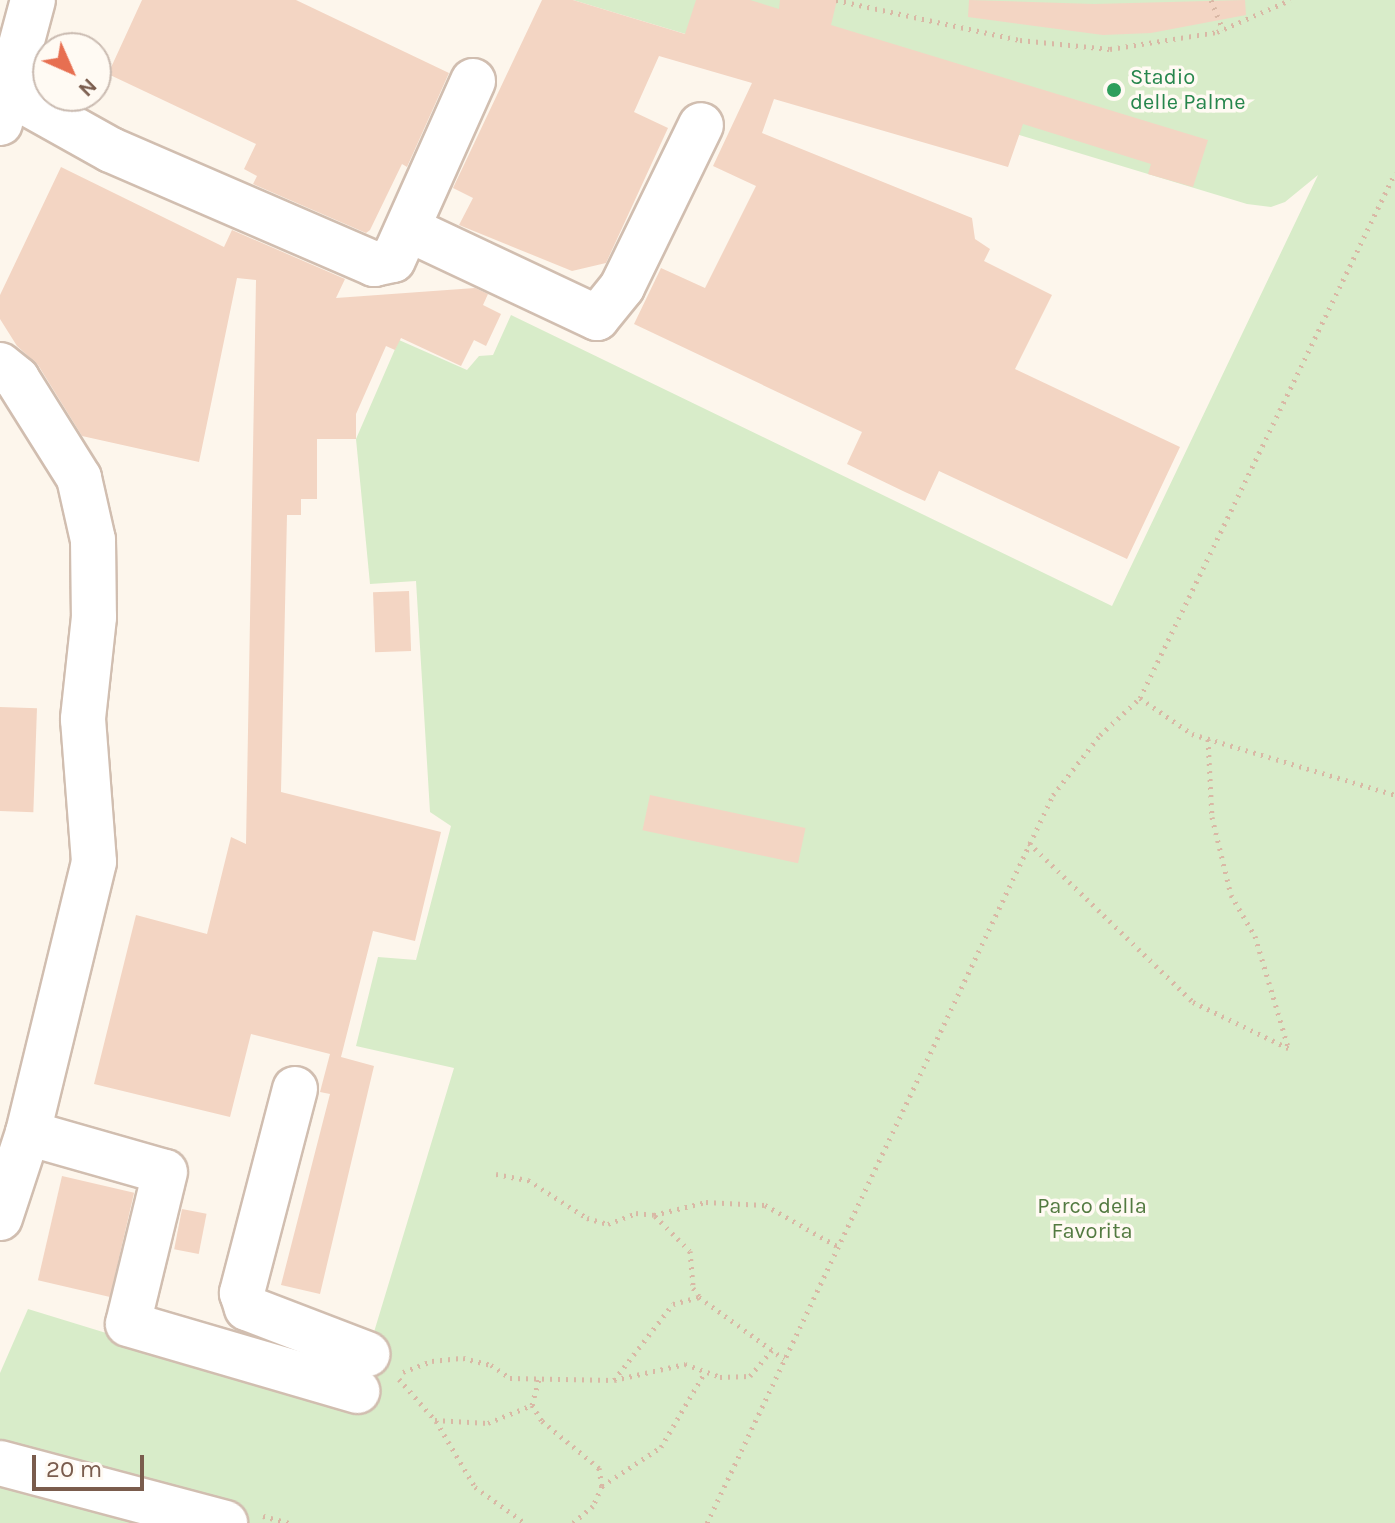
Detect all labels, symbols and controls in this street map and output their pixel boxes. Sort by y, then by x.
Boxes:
north arrow [32,32,112,112]
place label: Stadio delle Palme [1130,64,1245,116]
text: N [73,73,102,102]
marker: Stadio delle Palme [1105,81,1123,99]
park label: Parco della Favorita [1037,1193,1147,1244]
scale bar [36,1439,148,1489]
text: 20 m [46,1455,102,1483]

